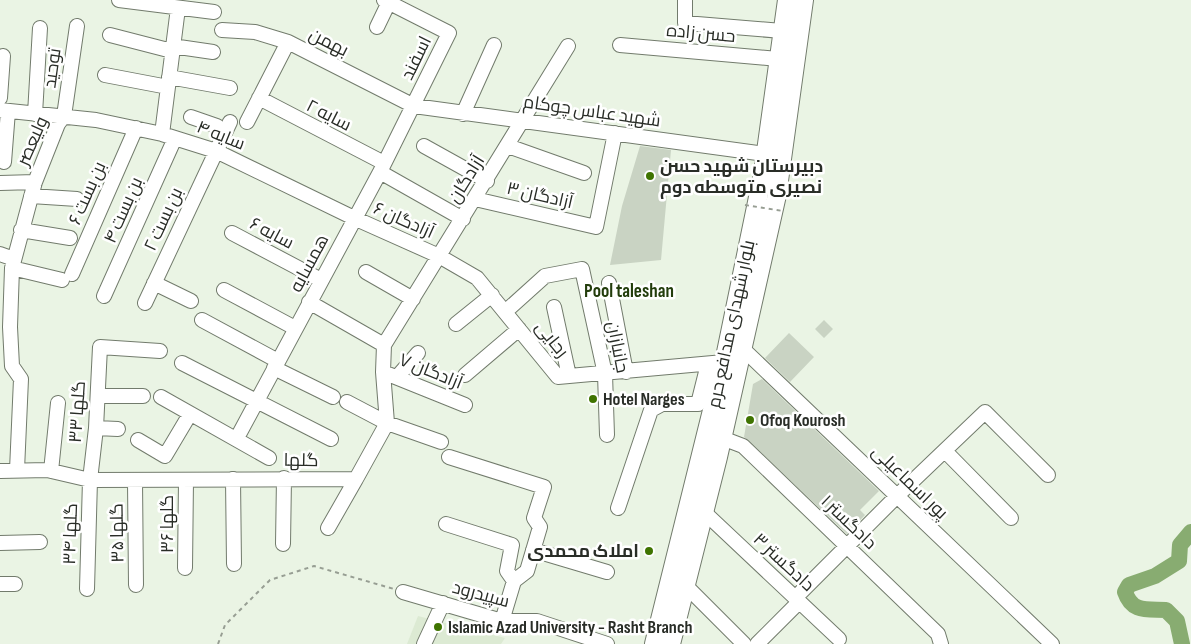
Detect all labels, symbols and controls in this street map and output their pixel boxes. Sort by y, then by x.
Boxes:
street label: حسن زاده [665,20,736,47]
street label: بهمن [306,24,352,61]
street label: اسفند [397,33,436,84]
street label: توحید [39,47,66,89]
street label: شهید عباس چوکام [522,91,662,133]
street label: سایه ۲ [303,95,355,136]
street label: ولیعصر [12,113,53,170]
street label: سایه ۴ [194,116,248,155]
street label: آزادگان [444,151,489,207]
place label: دبیرستان شهید حسن نصیری متوسطه دوم [660,156,823,199]
street label: بن بست ۶ [64,158,111,228]
marker: دبیرستان شهید حسن نصیری متوسطه دوم [644,170,656,182]
street label: بن بست ۴ [100,174,147,246]
street label: آزادگان ۳ [505,178,575,213]
street label: بن بست ۲ [140,184,187,254]
street label: آزادگان ۶ [370,198,437,243]
street label: سایه ۶ [246,213,297,254]
street label: همسایه [286,231,333,296]
street label: بلوار شهدای مدافع حرم [703,238,761,410]
district label: Pool taleshan [584,280,674,303]
street label: رجایی [531,317,573,362]
street label: جانبازان [602,319,633,375]
street label: آزادگان ۷ [396,349,466,394]
street label: گلها ۳۳ [65,380,90,444]
place label: Hotel Narges [603,389,685,410]
marker: Hotel Narges [587,393,599,405]
place label: Ofoq Kourosh [760,410,846,431]
marker: Ofoq Kourosh [744,414,756,426]
street label: پور اسماعیلی [867,441,952,525]
street label: گلها [283,450,319,471]
street label: دادگستر ۱ [817,491,881,554]
street label: گلها ۳۶ [157,495,178,553]
street label: گلها ۳۴ [59,503,82,565]
street label: گلها ۳۵ [106,503,129,563]
street label: دادگستر ۳ [749,529,818,596]
place label: املاک محمدی [527,541,639,562]
marker: املاک محمدی [643,545,655,557]
street label: سپیدرود [450,577,512,612]
place label: Islamic Azad University - Rasht Branch [448,617,693,638]
marker: Islamic Azad University - Rasht Branch [432,621,444,633]

